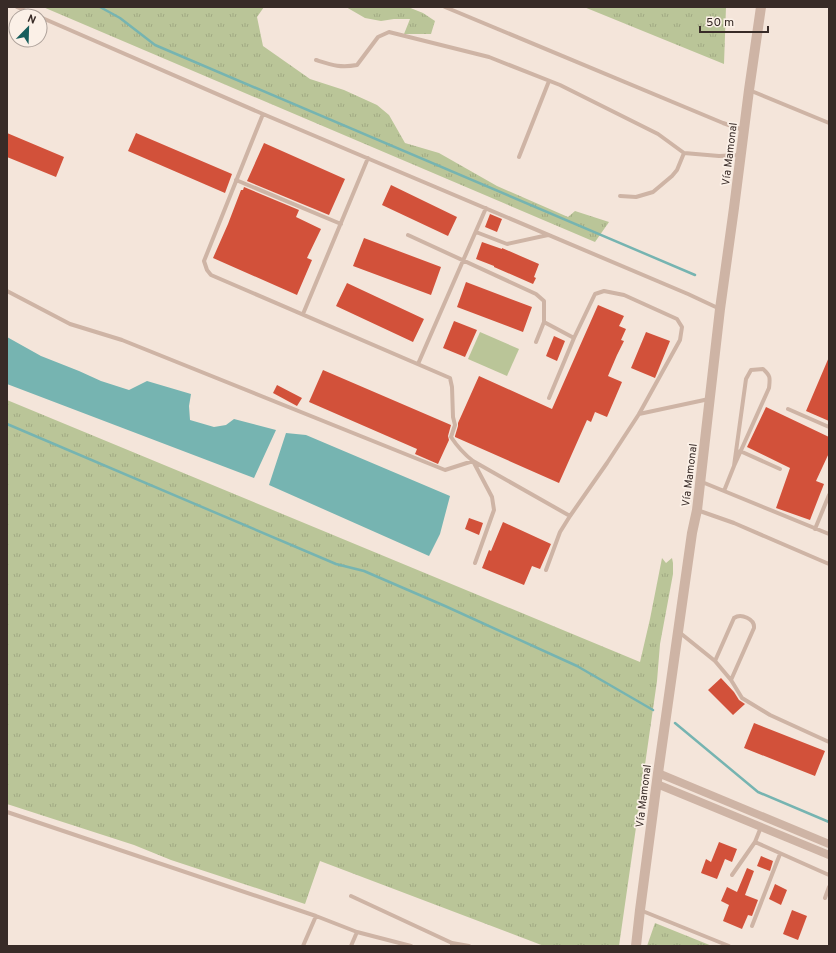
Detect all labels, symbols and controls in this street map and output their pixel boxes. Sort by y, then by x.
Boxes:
north arrow [8,8,48,48]
scale bar [700,8,768,34]
text: N [25,12,38,28]
text: 50 m [706,15,734,31]
street label: Vía Mamonal [719,122,741,186]
street label: Vía Mamonal [679,443,701,507]
street label: Vía Mamonal [633,764,655,828]

